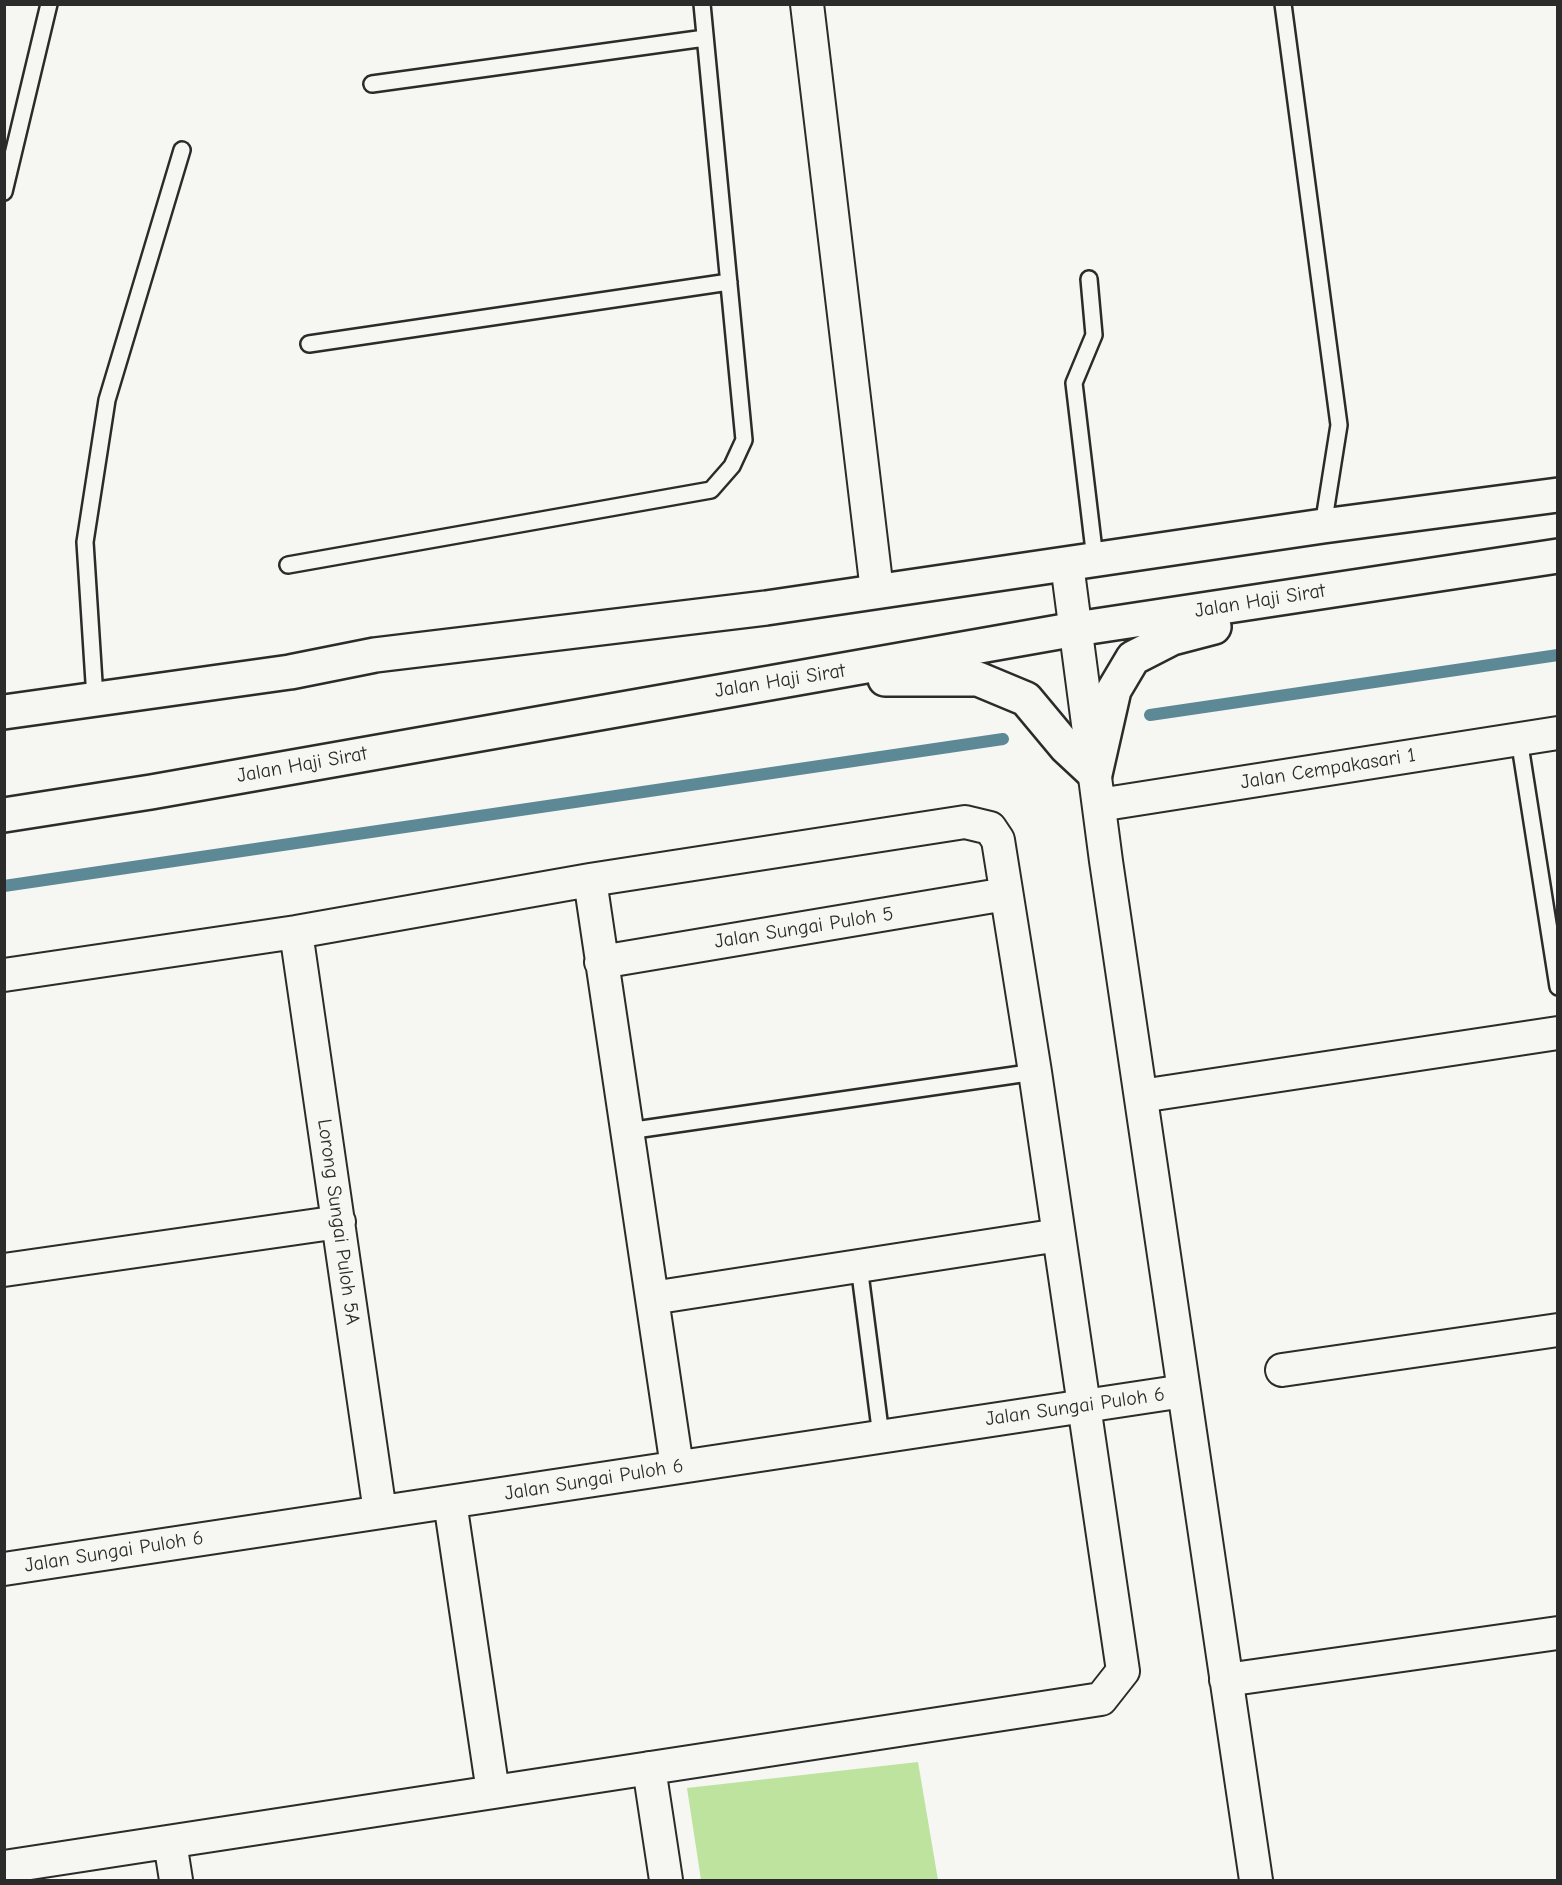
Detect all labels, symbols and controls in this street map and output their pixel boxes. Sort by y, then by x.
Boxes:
street label: Jalan Haji Sirat [1193,579,1327,623]
street label: Jalan Haji Sirat [713,659,847,703]
street label: Jalan Haji Sirat [235,742,369,788]
street label: Jalan Cempakasari 1 [1239,743,1417,795]
street label: Jalan Sungai Puloh 5 [713,902,895,954]
street label: Lorong Sungai Puloh 5A [312,1118,364,1326]
street label: Jalan Sungai Puloh 6 [984,1383,1166,1431]
street label: Jalan Sungai Puloh 6 [503,1454,685,1506]
street label: Jalan Sungai Puloh 6 [23,1526,205,1578]

